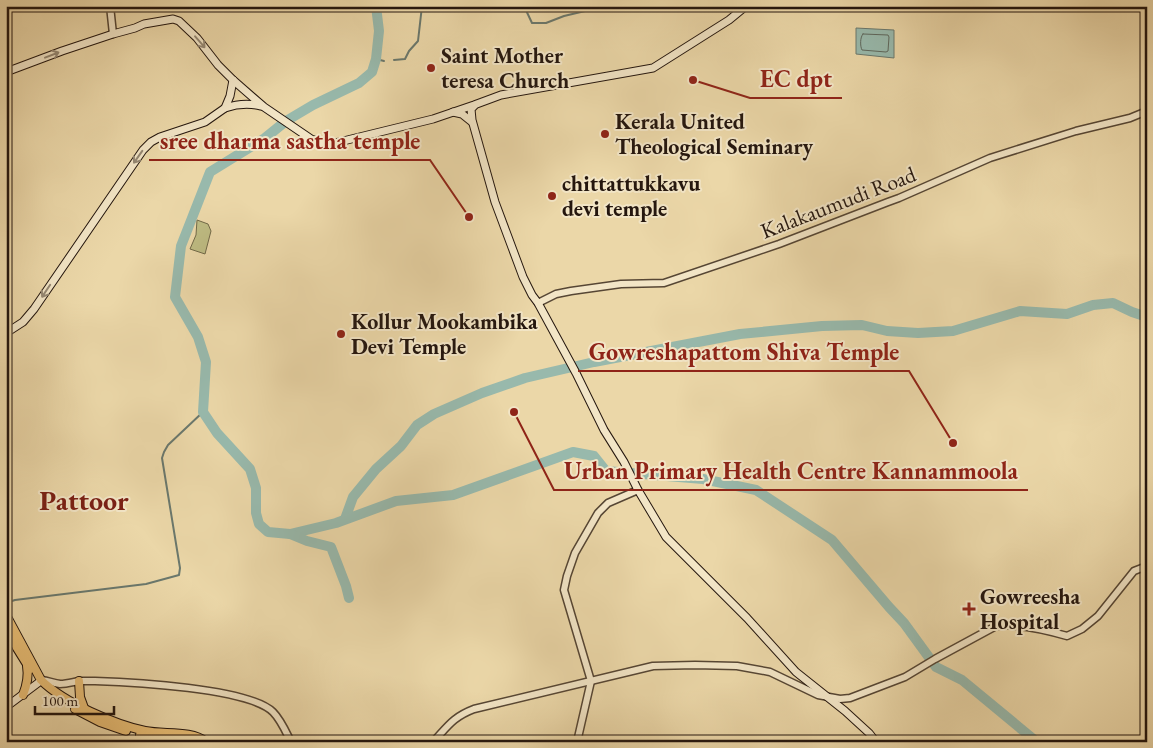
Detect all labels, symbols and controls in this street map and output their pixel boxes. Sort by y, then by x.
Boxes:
one-way arrow [194,35,205,48]
place label: Saint Mother teresa Church [441,41,569,95]
one-way arrow [44,50,59,59]
callout: EC dpt [750,59,842,98]
marker: Saint Mother teresa Church [425,62,437,74]
text: EC dpt [760,63,832,94]
place label: Kerala United Theological Seminary [615,107,814,161]
callout: sree dharma sastha temple [149,121,430,160]
text: sree dharma sastha temple [160,125,420,156]
marker: Kerala United Theological Seminary [599,128,611,140]
one-way arrow [133,149,143,163]
street label: Kalakaumudi Road [756,159,921,245]
place label: chittattukkavu devi temple [562,169,700,223]
marker: chittattukkavu devi temple [546,190,558,202]
one-way arrow [41,283,51,297]
place label: Kollur Mookambika Devi Temple [351,307,538,361]
marker: Kollur Mookambika Devi Temple [335,328,347,340]
callout: Gowreshapattom Shiva Temple [578,332,909,371]
text: Gowreshapattom Shiva Temple [589,336,899,367]
callout: Urban Primary Health Centre Kannammoola [554,451,1028,490]
text: Urban Primary Health Centre Kannammoola [564,455,1019,487]
district label: Pattoor [39,482,129,518]
place label: Gowreesha Hospital [980,582,1080,636]
marker: Gowreesha Hospital [962,602,976,616]
scale bar [35,683,114,715]
text: 100 m [42,691,79,710]

